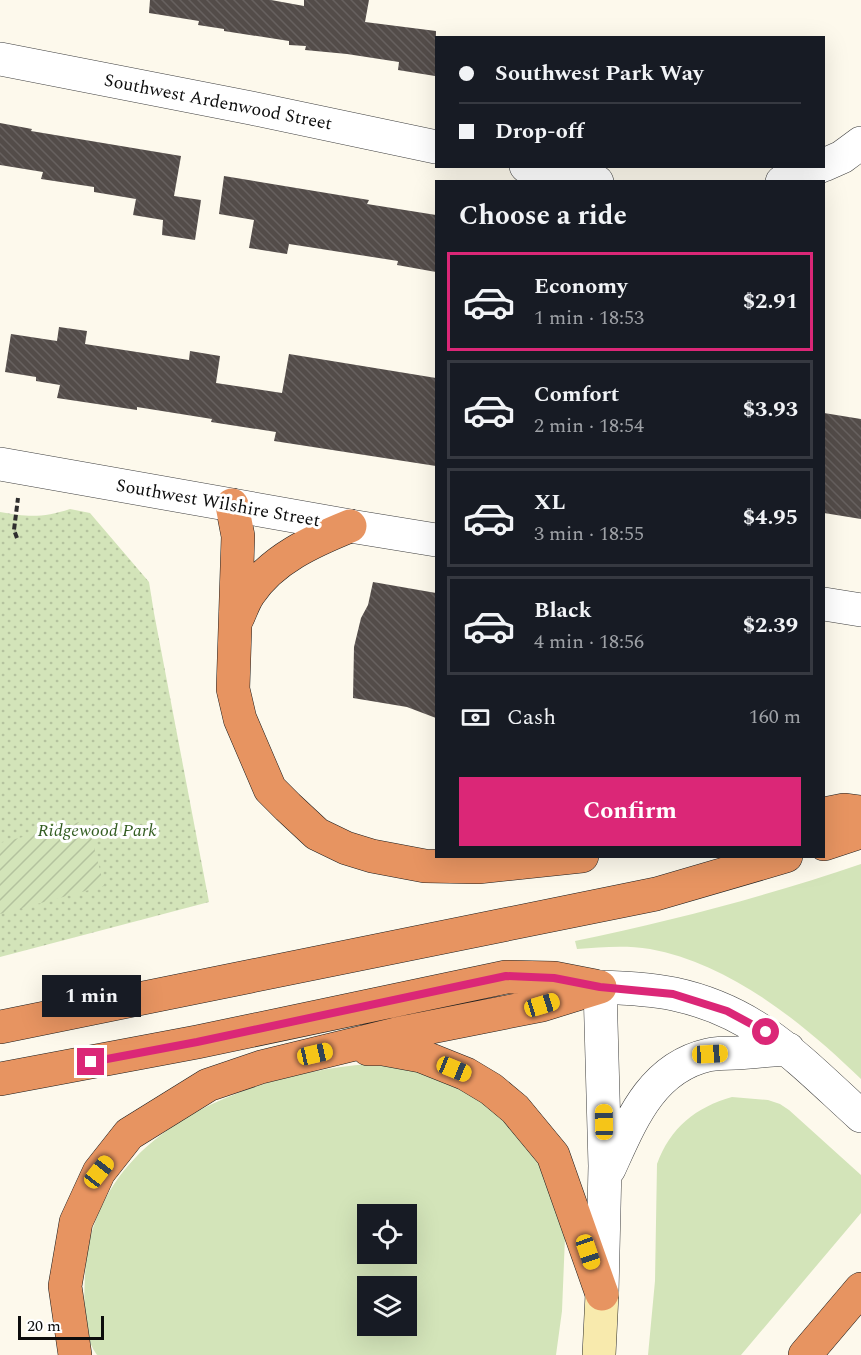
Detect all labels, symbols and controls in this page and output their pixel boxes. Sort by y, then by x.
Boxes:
text: Southwest Park Way [495,57,704,90]
street label: Southwest Ardenwood Street [102,67,334,137]
text: Drop-off [495,115,584,148]
text: Choose a ride [459,195,627,237]
text: Economy [534,270,627,303]
icon: car [462,275,516,329]
text: $2.91 [743,285,798,318]
text: 1 min · 18:53 [534,303,644,333]
text: Comfort [534,378,619,411]
icon: car [462,383,516,437]
text: $3.93 [743,393,798,426]
text: 2 min · 18:54 [534,411,644,441]
street label: Southwest Wilshire Street [114,472,322,534]
text: XL [534,486,565,519]
icon: car [462,491,516,545]
text: $4.95 [743,501,798,534]
text: 3 min · 18:55 [534,519,644,549]
text: Black [534,594,592,627]
icon: car [462,599,516,653]
text: $2.39 [743,609,798,642]
text: 4 min · 18:56 [534,627,644,657]
icon: cash [459,701,492,734]
text: Cash [507,701,556,734]
text: 160 m [749,702,801,732]
button: Confirm [459,777,801,846]
park label: Ridgewood Park [37,817,157,844]
callout: 1 min [42,975,140,1017]
text: 1 min [65,981,118,1011]
car [522,991,562,1019]
route start [752,1018,779,1045]
car [295,1041,335,1067]
car [692,1044,728,1064]
route end [77,1048,104,1075]
car [434,1054,474,1084]
car [595,1104,613,1140]
car [81,1152,117,1192]
map controls [357,1204,417,1336]
button: locate [357,1204,417,1264]
car [574,1232,602,1272]
button: layers [357,1276,417,1336]
scale bar [18,1313,104,1340]
text: 20 m [27,1314,61,1338]

